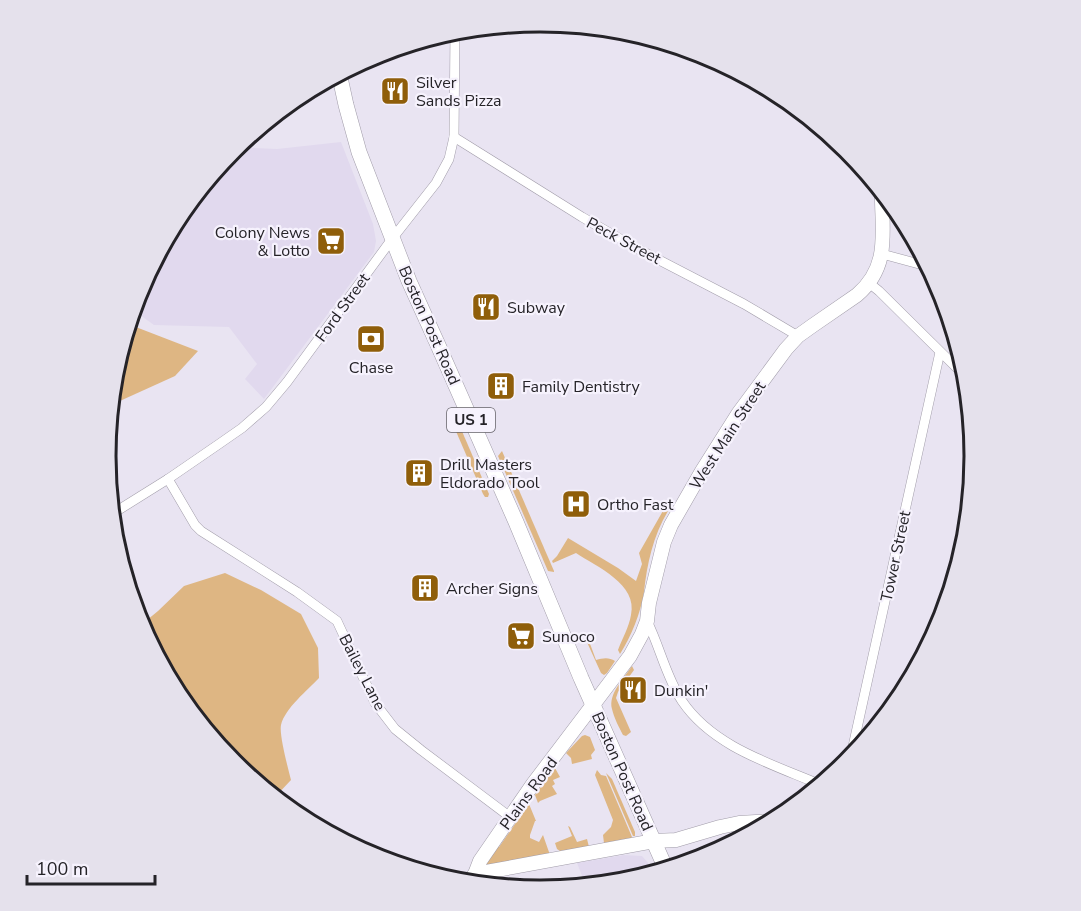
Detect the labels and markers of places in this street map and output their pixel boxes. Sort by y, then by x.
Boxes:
place label: Silver Sands Pizza [416,72,502,112]
restaurant icon: Silver Sands Pizza [379,75,411,107]
place label: Colony News & Lotto [215,222,310,262]
supermarket icon: Colony News & Lotto [315,225,347,257]
restaurant icon: Subway [470,291,502,323]
place label: Subway [507,297,566,319]
bank icon: Chase [355,323,387,355]
place label: Chase [349,357,393,379]
building icon: Family Dentistry [485,370,517,402]
place label: Family Dentistry [522,376,640,398]
place label: Drill Masters Eldorado Tool [440,454,540,494]
building icon: Drill Masters Eldorado Tool [403,457,435,489]
hospital icon: Ortho Fast [560,488,592,520]
place label: Ortho Fast [597,494,674,516]
building icon: Archer Signs [409,572,441,604]
place label: Archer Signs [446,578,538,600]
supermarket icon: Sunoco [505,620,537,652]
place label: Sunoco [542,626,595,648]
restaurant icon: Dunkin' [617,674,649,706]
place label: Dunkin' [654,680,708,702]

